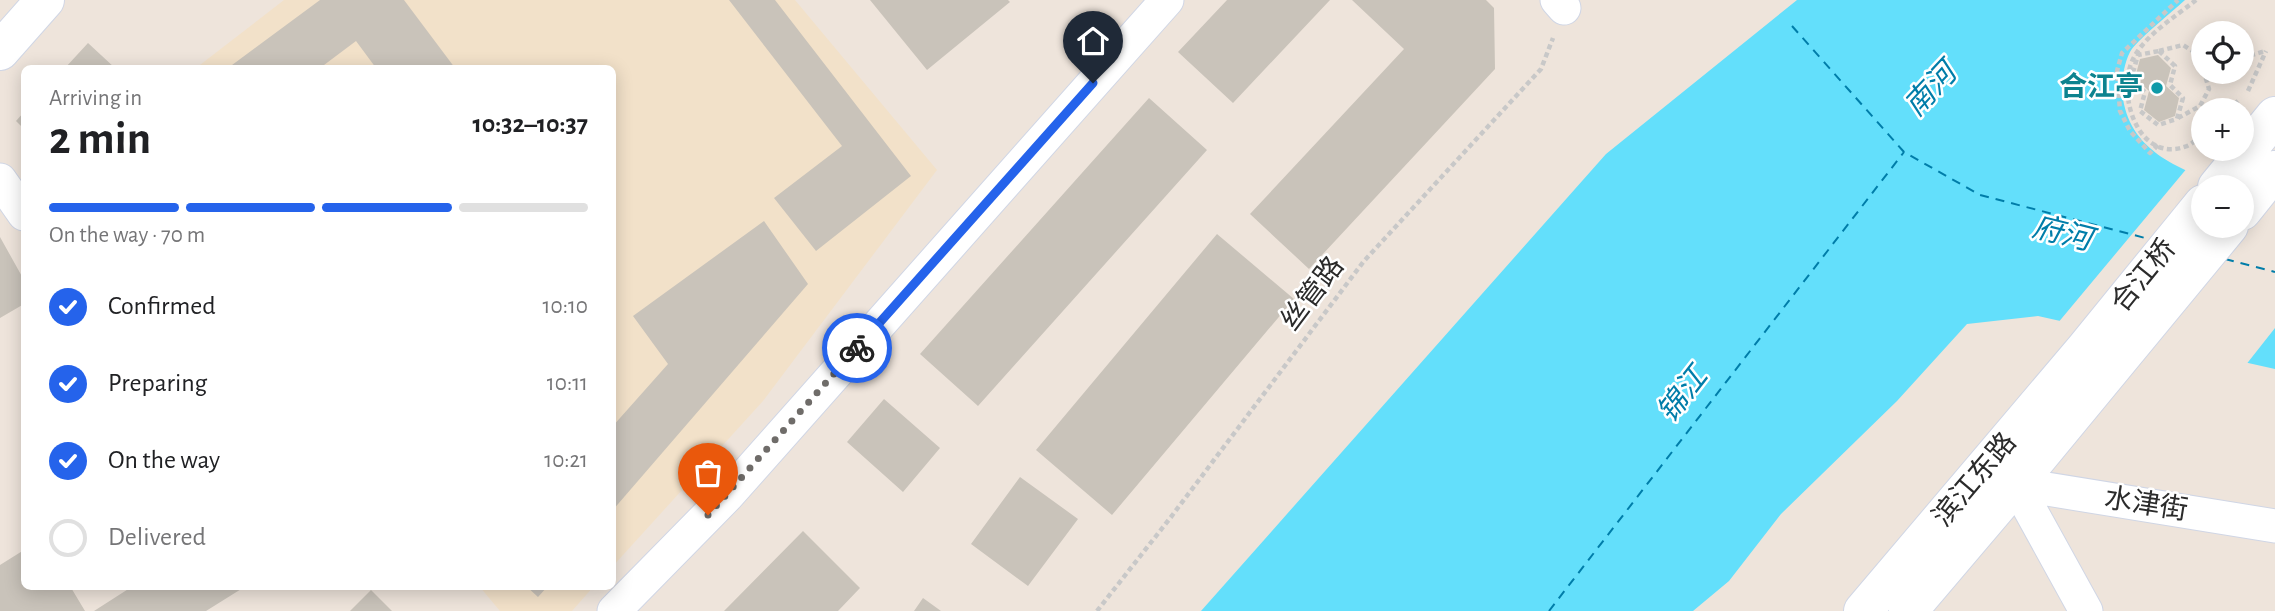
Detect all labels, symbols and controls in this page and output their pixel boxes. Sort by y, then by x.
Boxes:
pin [1063,11,1123,83]
map controls [2191,21,2254,238]
button: locate [2191,21,2254,84]
icon: home [1074,22,1112,60]
water label: 南河 [1898,53,1966,122]
place label: 合江亭 [2059,71,2143,102]
marker: 合江亭 [2149,80,2165,96]
text: Arriving in [49,87,142,110]
button: + [2191,98,2254,161]
text: 10:32–10:37 [472,111,588,137]
text: 2 min [49,116,151,162]
button: − [2191,175,2254,238]
water label: 府河 [2029,210,2100,257]
text: On the way · 70 m [49,224,205,247]
street label: 合江桥 [2105,233,2181,317]
street label: 丝管路 [1275,251,1349,336]
icon: check [49,288,87,326]
text: Confirmed [108,293,216,319]
text: 10:10 [543,295,588,318]
courier [822,313,892,383]
icon: bike [838,329,876,367]
water label: 锦江 [1651,359,1715,428]
icon: check [49,365,87,403]
text: Preparing [108,370,207,396]
text: 10:11 [547,372,588,395]
street label: 滨江东路 [1927,427,2022,532]
icon: check [49,442,87,480]
pin [678,443,738,515]
text: On the way [108,447,220,473]
text: 10:21 [544,449,588,472]
icon: bag [689,454,727,492]
street label: 水津街 [2102,483,2190,525]
text: Delivered [108,524,206,550]

